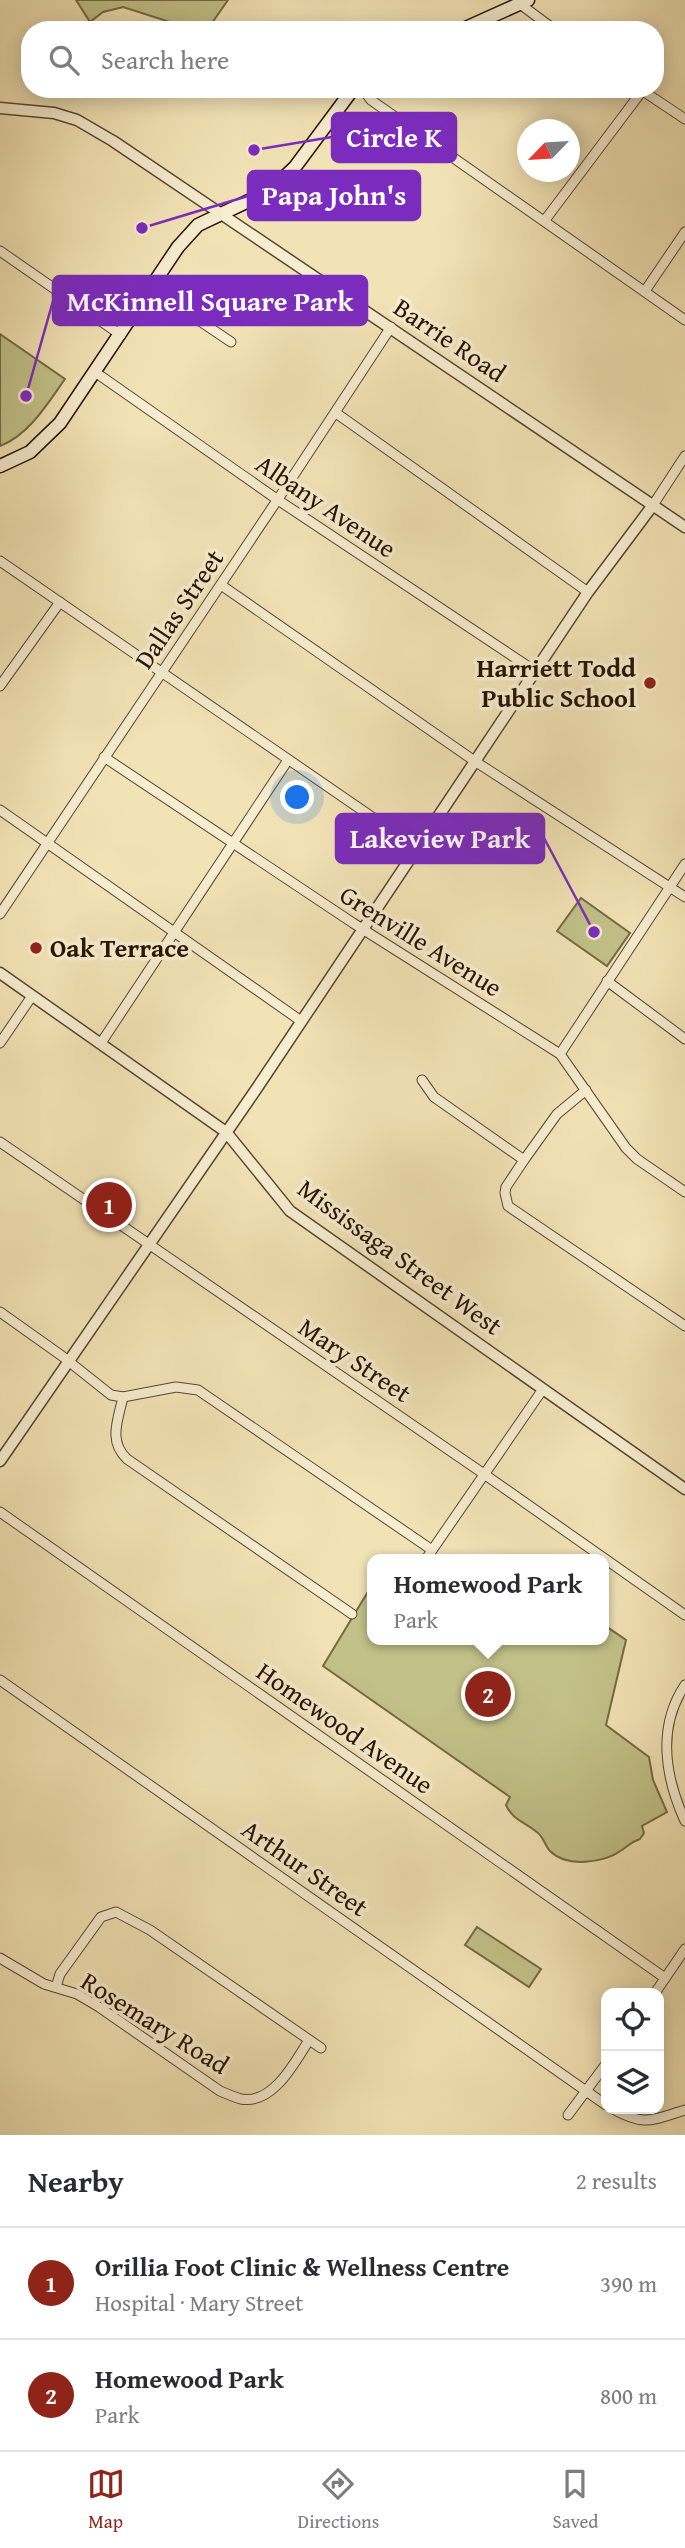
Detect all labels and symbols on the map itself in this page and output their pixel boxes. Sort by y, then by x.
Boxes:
callout: Circle K [332,113,456,162]
text: Circle K [346,116,442,157]
north arrow [517,119,580,182]
callout: Papa John's [248,171,420,220]
text: Papa John's [262,174,406,215]
callout: McKinnell Square Park [53,276,367,325]
text: McKinnell Square Park [67,280,354,321]
street label: Barrie Road [386,288,514,392]
street label: Albany Avenue [248,444,404,567]
street label: Dallas Street [124,541,233,676]
place label: Harriett Todd Public School [477,648,636,717]
marker: Harriett Todd Public School [642,675,658,691]
your location [280,780,314,814]
callout: Lakeview Park [336,814,544,863]
text: Lakeview Park [350,817,531,858]
street label: Grenville Avenue [332,875,510,1006]
place label: Oak Terrace [50,928,189,967]
marker: Oak Terrace [28,940,44,956]
street label: Mississaga Street West [290,1169,511,1344]
pin: 1 [86,1179,132,1231]
street label: Mary Street [291,1307,420,1412]
street label: Homewood Avenue [249,1652,442,1803]
pin: 2 [465,1668,511,1720]
street label: Arthur Street [234,1810,376,1926]
street label: Rosemary Road [74,1962,237,2084]

